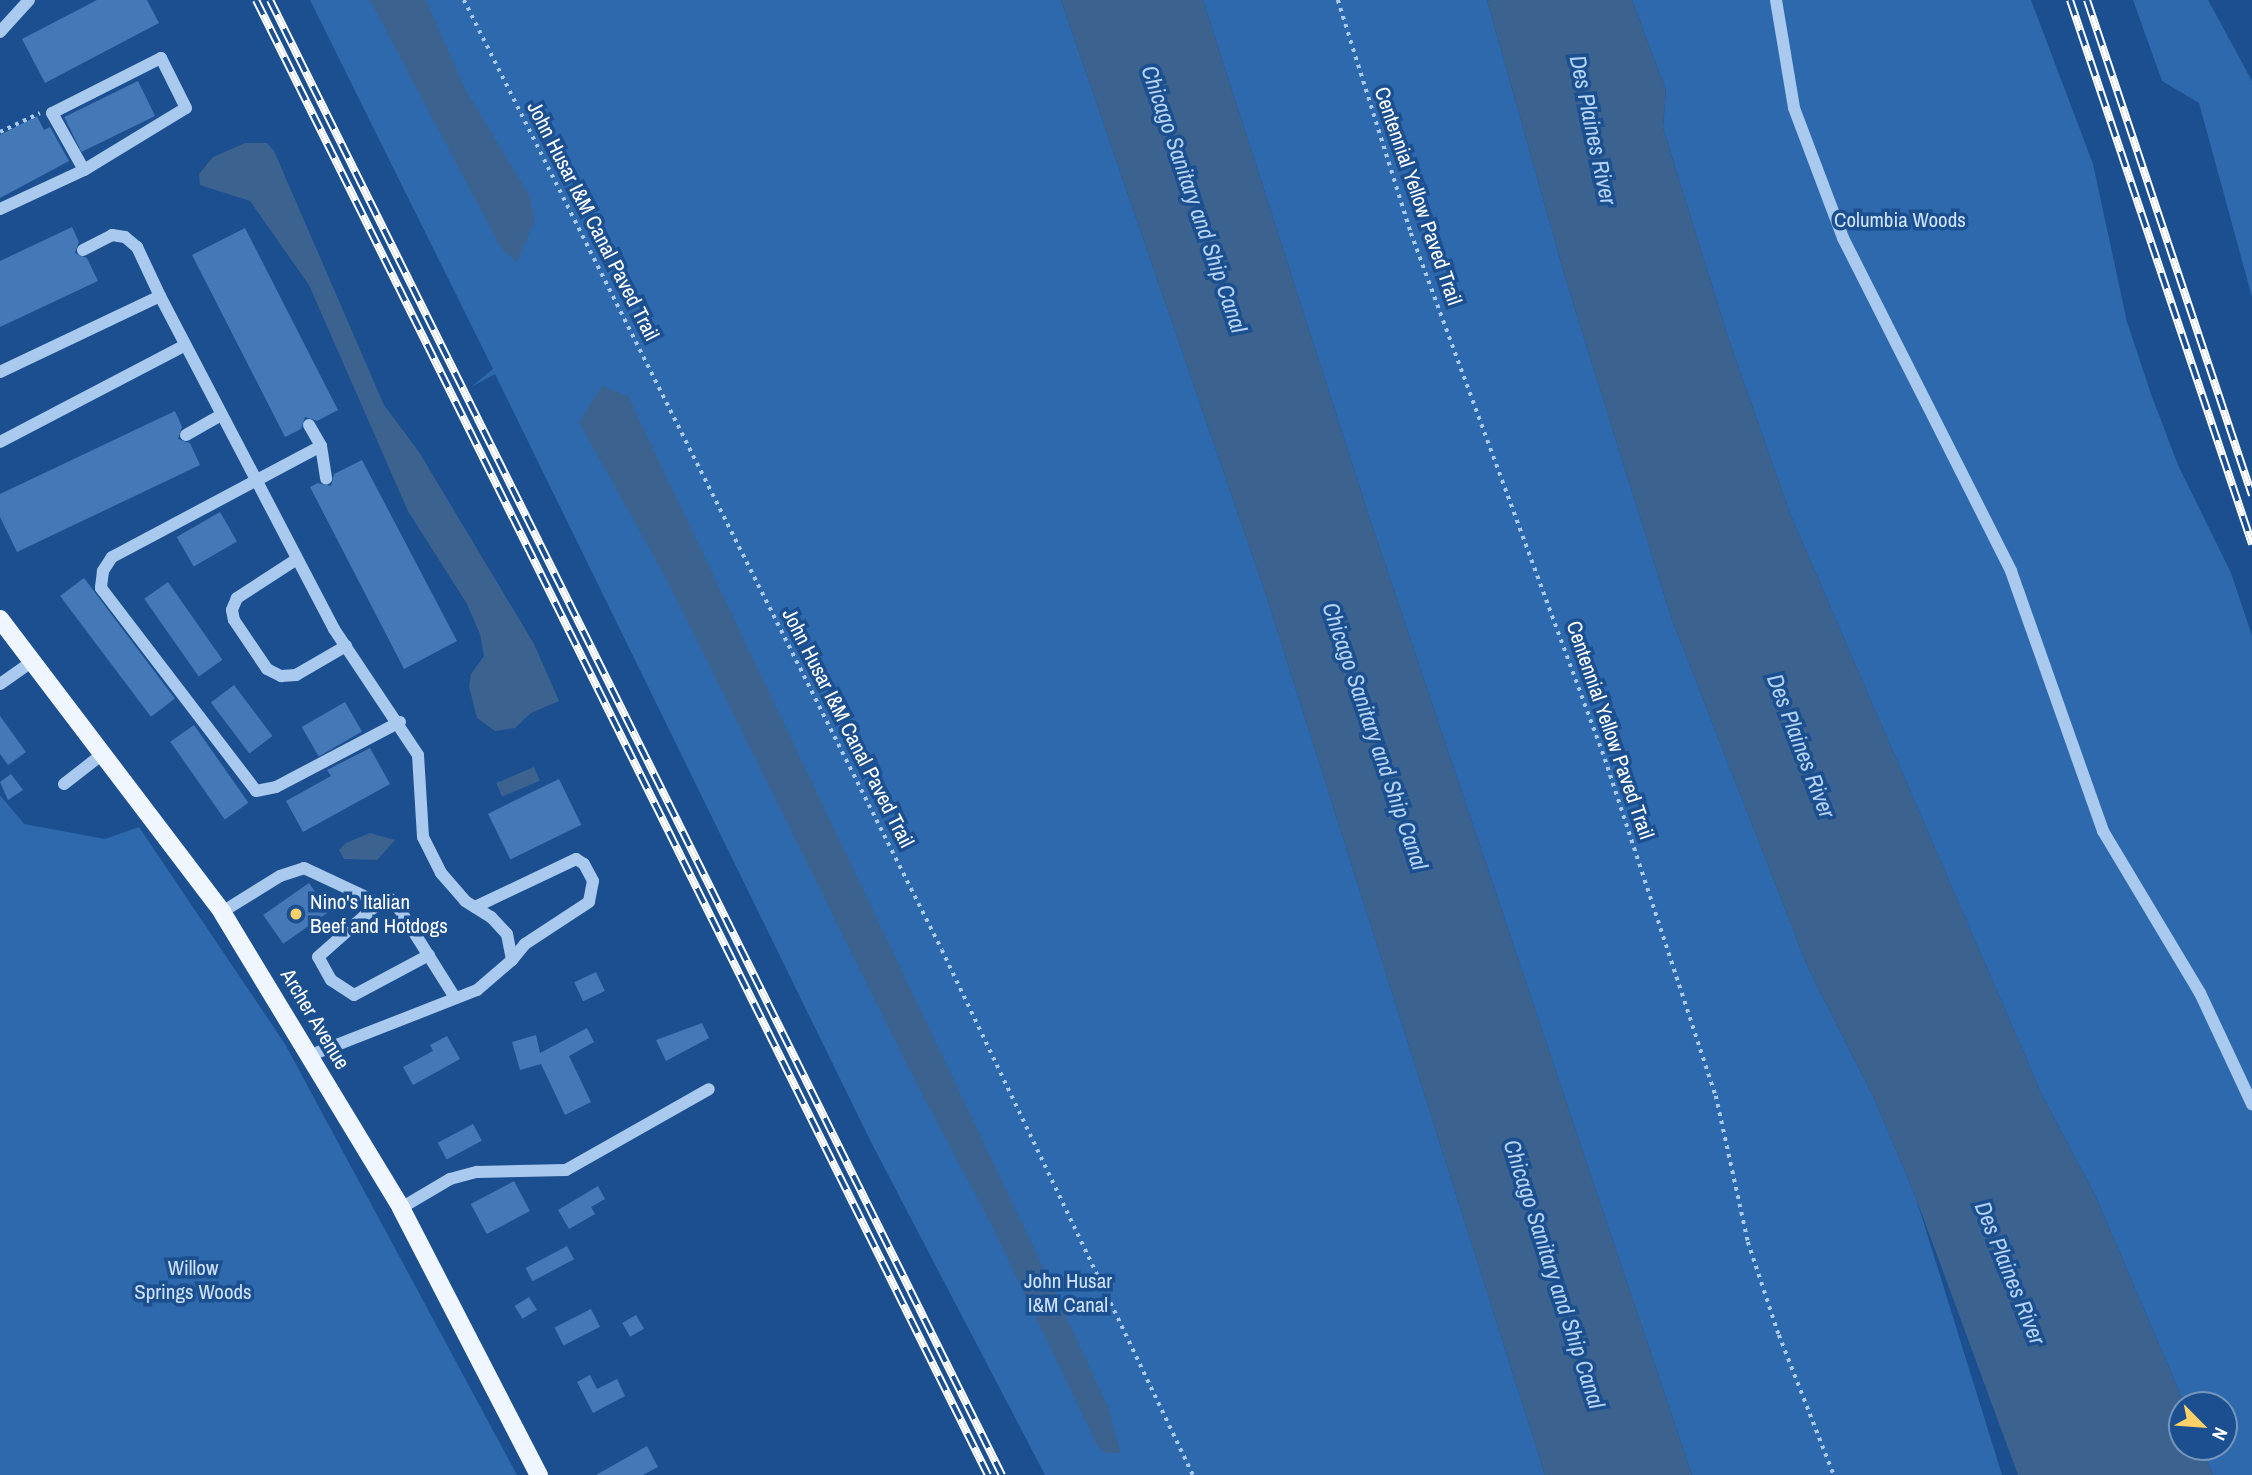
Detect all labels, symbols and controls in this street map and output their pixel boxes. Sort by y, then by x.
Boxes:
water label: Des Plaines River [1564,53,1622,207]
water label: Chicago Sanitary and Ship Canal [1135,62,1253,336]
street label: Centennial Yellow Paved Trail [1369,83,1467,309]
street label: John Husar I&M Canal Paved Trail [522,97,664,345]
park label: Columbia Woods [1834,207,1966,233]
water label: Chicago Sanitary and Ship Canal [1316,599,1434,873]
street label: John Husar I&M Canal Paved Trail [777,604,919,852]
street label: Centennial Yellow Paved Trail [1561,617,1659,843]
water label: Des Plaines River [1761,670,1841,822]
place label: Nino's Italian Beef and Hotdogs [310,889,448,939]
marker: Nino's Italian Beef and Hotdogs [288,906,304,922]
street label: Archer Avenue [275,964,355,1074]
water label: Chicago Sanitary and Ship Canal [1497,1136,1611,1412]
water label: Des Plaines River [1969,1197,2051,1349]
park label: Willow Springs Woods [134,1255,252,1305]
park label: John Husar I&M Canal [1024,1268,1112,1318]
north arrow [2168,1391,2238,1461]
text: N [2206,1423,2234,1445]

